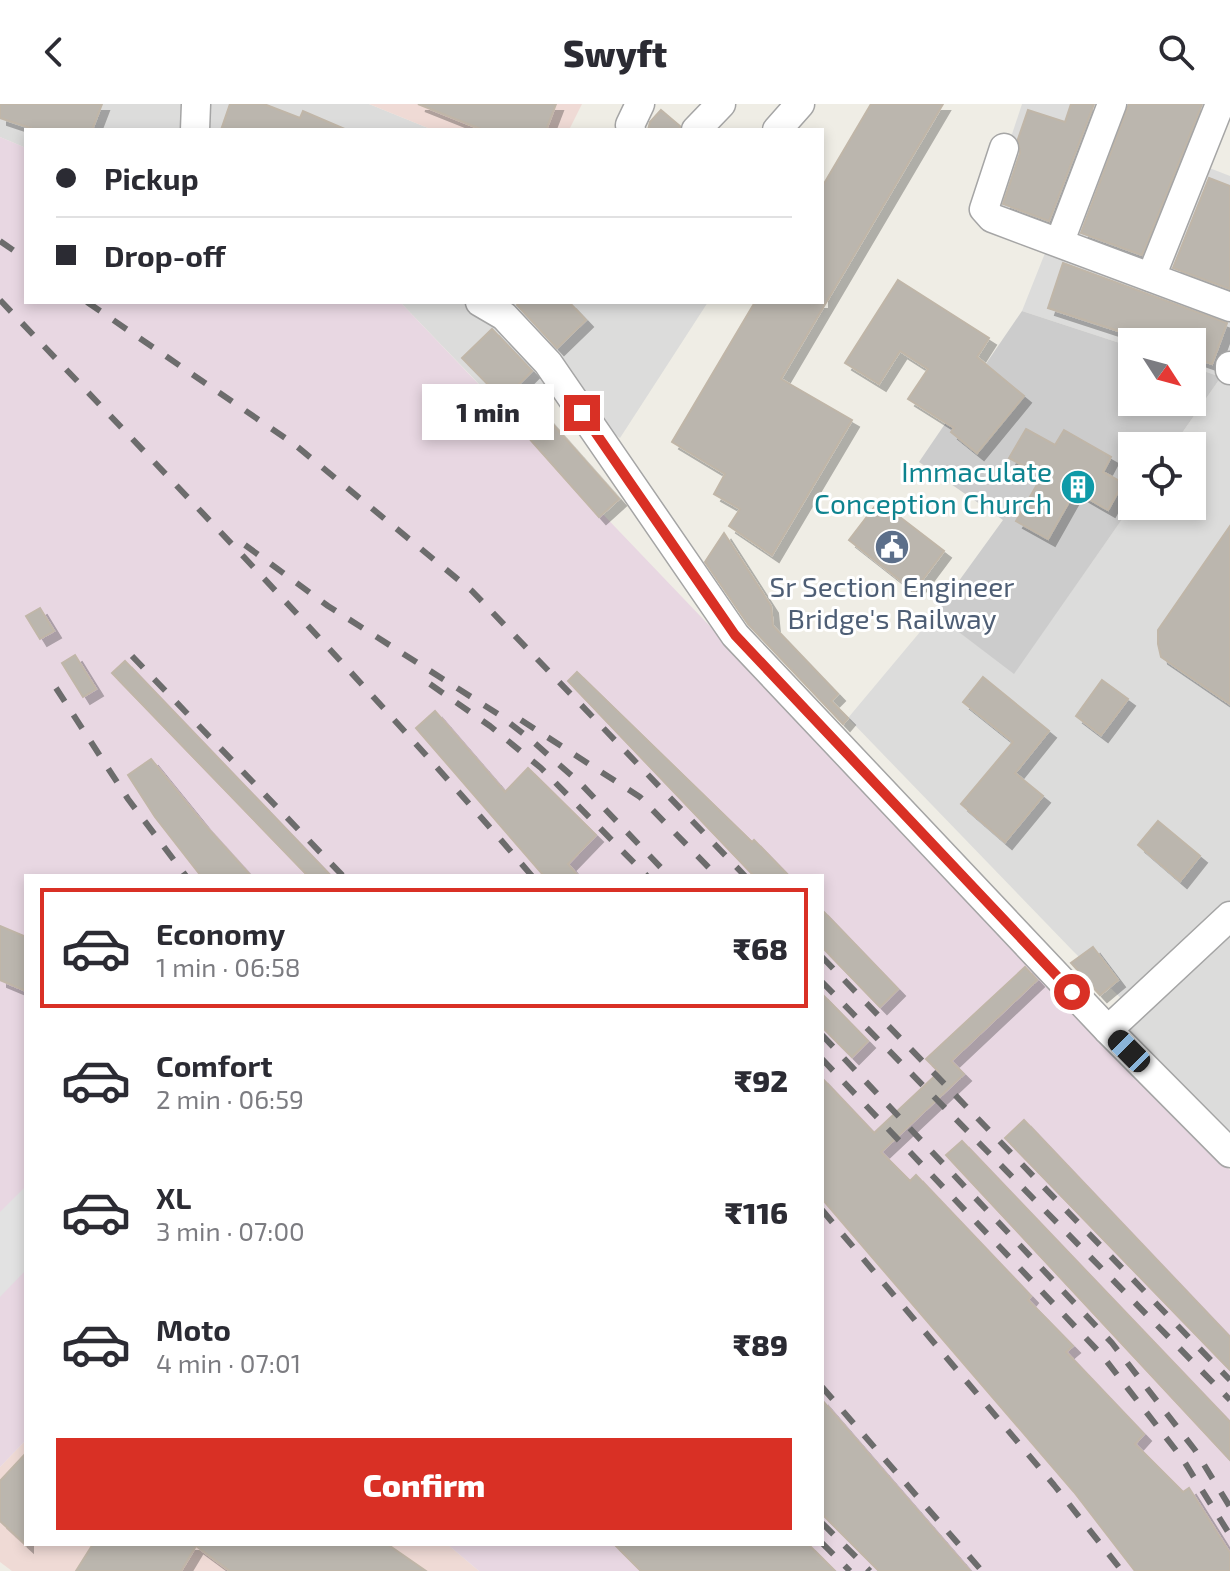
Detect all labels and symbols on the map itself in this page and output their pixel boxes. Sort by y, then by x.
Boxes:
north arrow [1118,328,1206,416]
callout: 1 min [422,385,554,441]
route end [564,395,600,431]
place label: Immaculate Conception Church [814,454,1052,520]
building icon: Immaculate Conception Church [1059,468,1097,506]
public building icon: Sr Section Engineer Bridge's Railway [873,528,911,566]
place label: Sr Section Engineer Bridge's Railway [769,569,1015,635]
route start [1054,974,1090,1010]
car [1104,1026,1154,1076]

